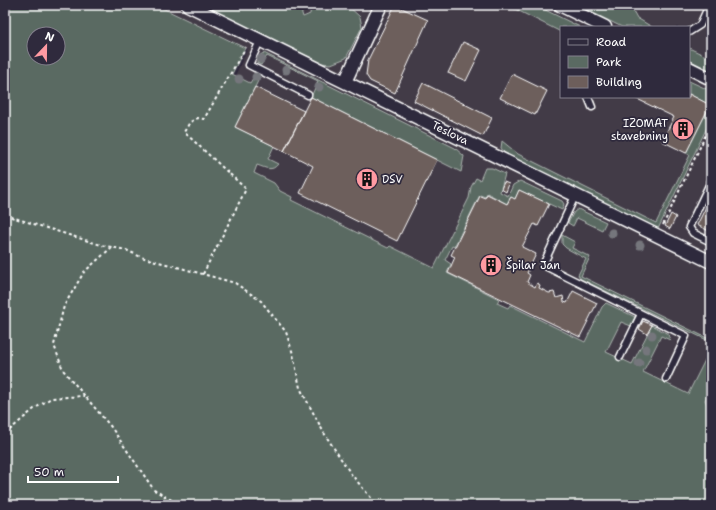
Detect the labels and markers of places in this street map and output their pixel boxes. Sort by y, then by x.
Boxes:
place label: IZOMAT stavebniny [611,116,668,144]
building icon: IZOMAT stavebniny [670,116,696,142]
building icon: DSV [354,166,380,192]
place label: DSV [382,172,403,187]
building icon: Špilar Jan [478,252,504,278]
place label: Špilar Jan [506,257,560,273]

